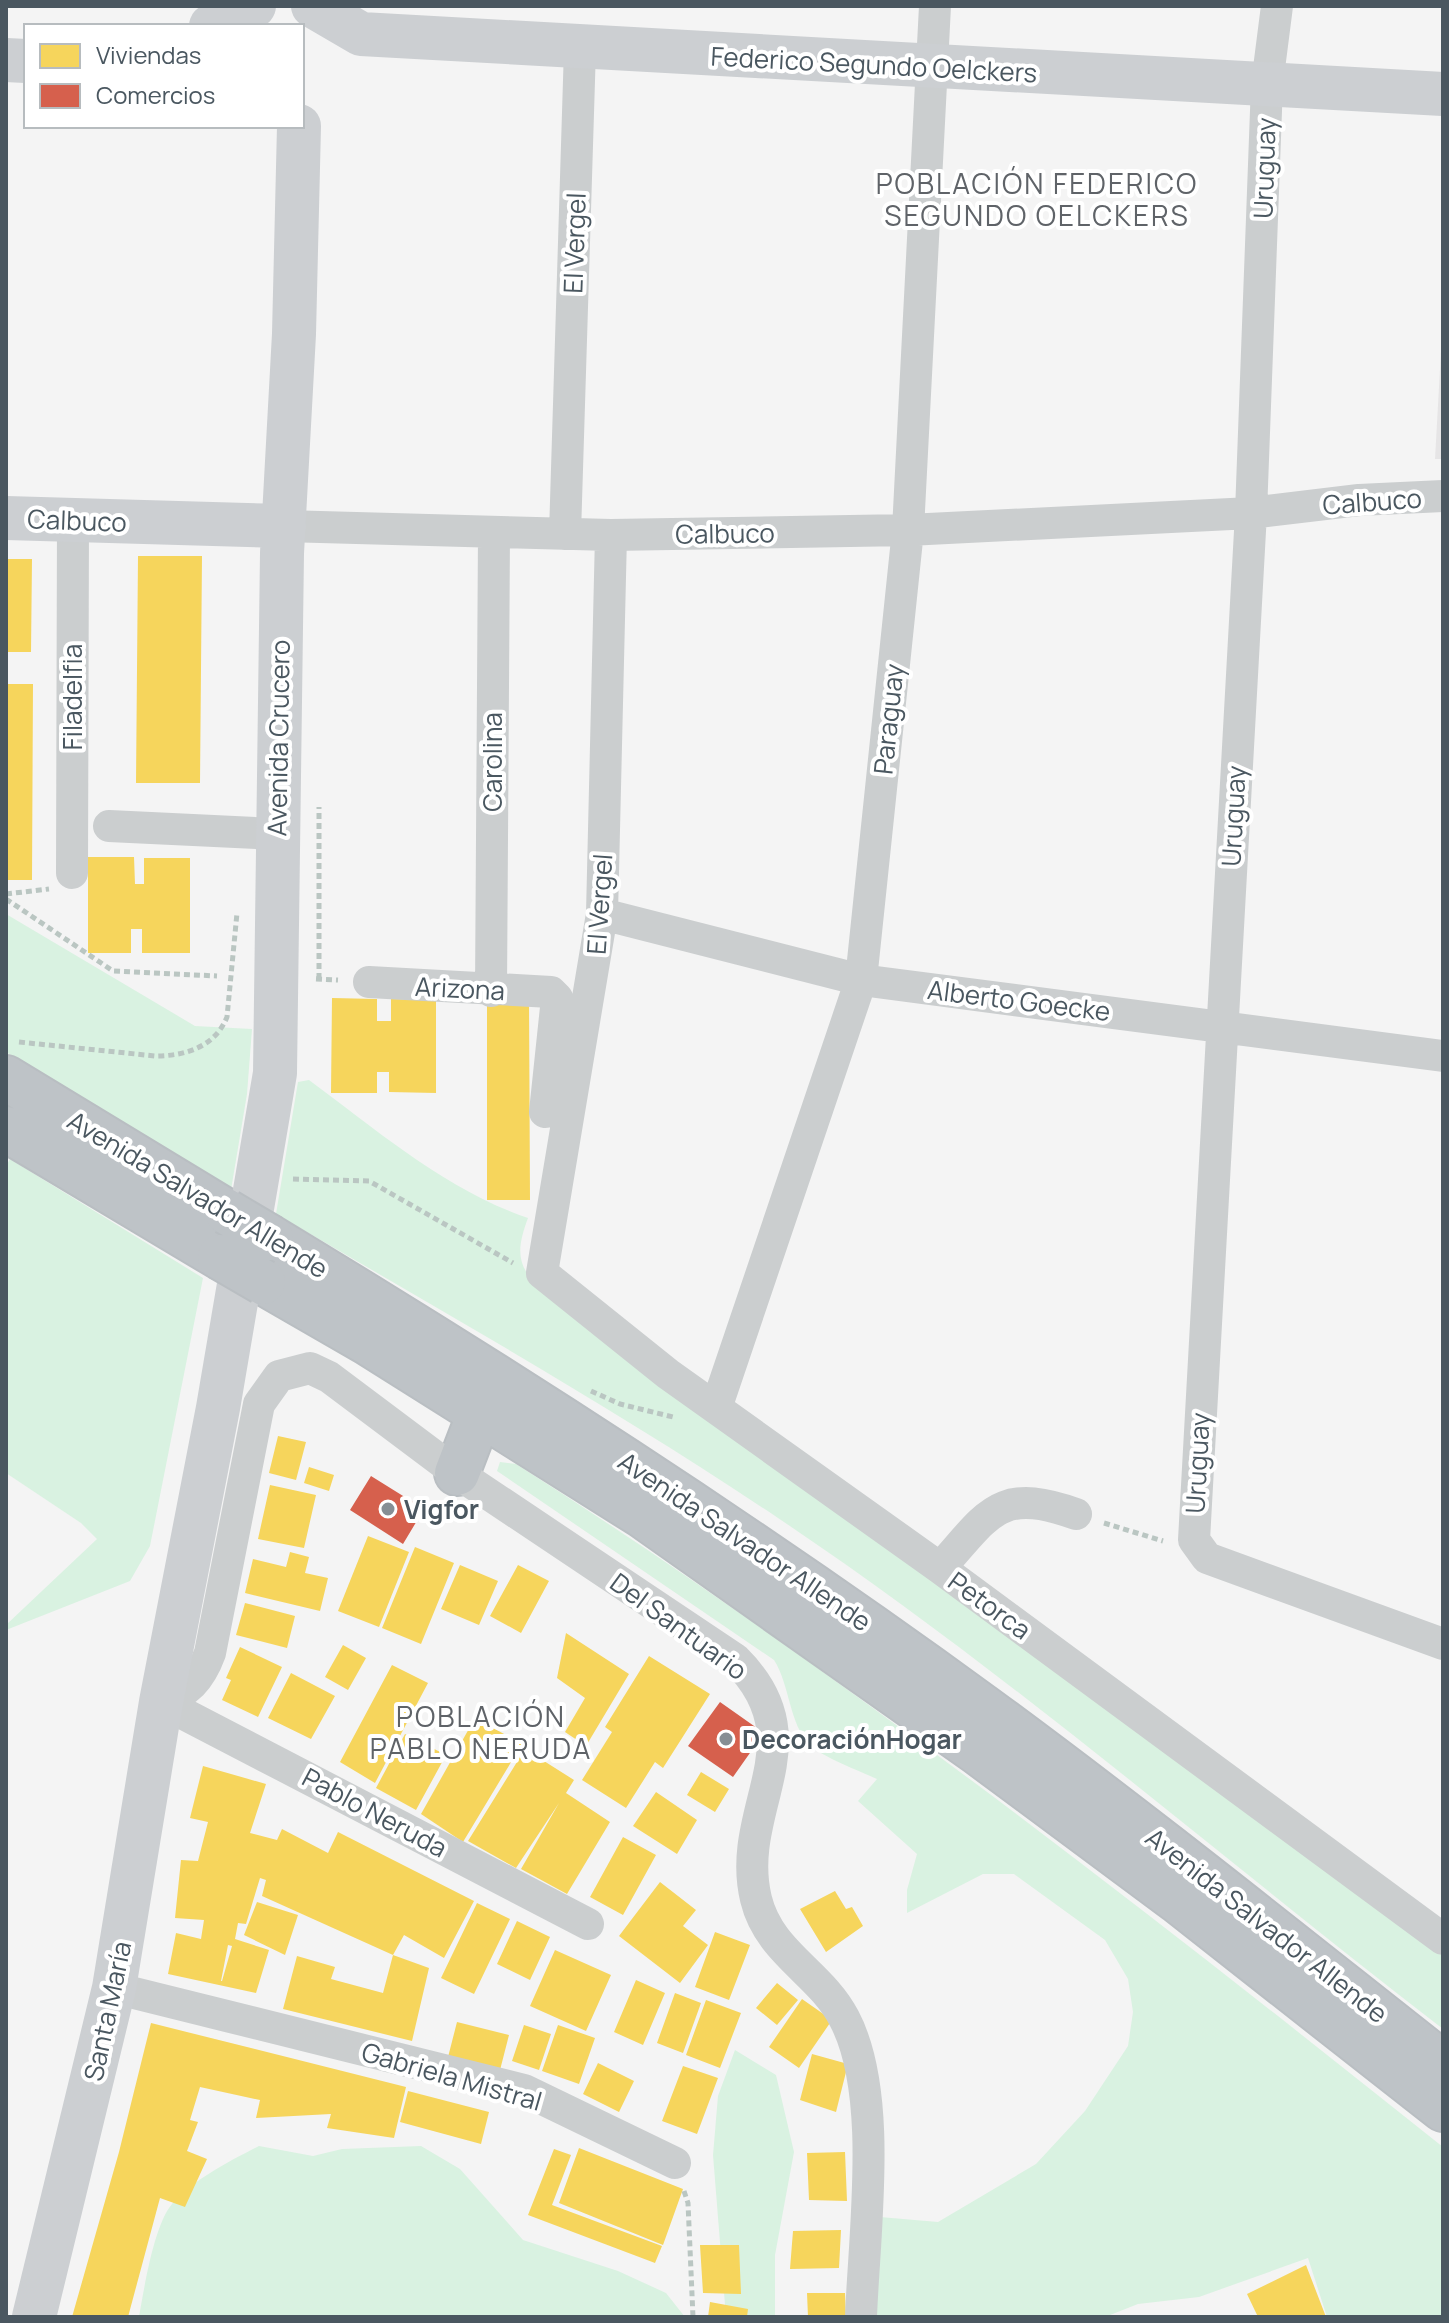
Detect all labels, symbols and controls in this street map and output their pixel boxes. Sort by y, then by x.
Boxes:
legend [24,24,304,128]
street label: Federico Segundo Oelckers [710,37,1038,91]
text: Viviendas [96,38,201,71]
text: Comercios [96,78,215,111]
street label: Uruguay [1244,116,1284,219]
district label: POBLACIÓN FEDERICO SEGUNDO OELCKERS [876,164,1198,234]
street label: El Vergel [554,192,594,294]
street label: Calbuco [1321,480,1423,522]
street label: Calbuco [27,500,127,540]
street label: Calbuco [675,514,775,552]
street label: Avenida Crucero [258,639,298,837]
street label: Filadelfia [54,644,90,750]
street label: Paraguay [864,662,912,776]
street label: Carolina [474,712,510,812]
street label: Uruguay [1212,764,1254,868]
street label: El Vergel [578,852,620,956]
street label: Arizona [414,968,506,1008]
street label: Alberto Goecke [925,971,1113,1029]
street label: Avenida Salvador Allende [61,1102,335,1286]
street label: Uruguay [1176,1411,1218,1515]
street label: Avenida Salvador Allende [612,1443,878,1639]
place label: Vigfor [404,1491,479,1527]
marker: Vigfor [379,1500,397,1518]
street label: Petorca [941,1563,1039,1647]
street label: Del Santuario [603,1564,755,1688]
district label: POBLACIÓN PABLO NERUDA [370,1697,592,1767]
place label: DecoraciónHogar [742,1721,962,1757]
marker: DecoraciónHogar [717,1730,735,1748]
street label: Pablo Neruda [296,1759,454,1865]
street label: Avenida Salvador Allende [1139,1819,1395,2031]
street label: Santa María [75,1938,139,2084]
street label: Gabriela Mistral [358,2033,546,2119]

